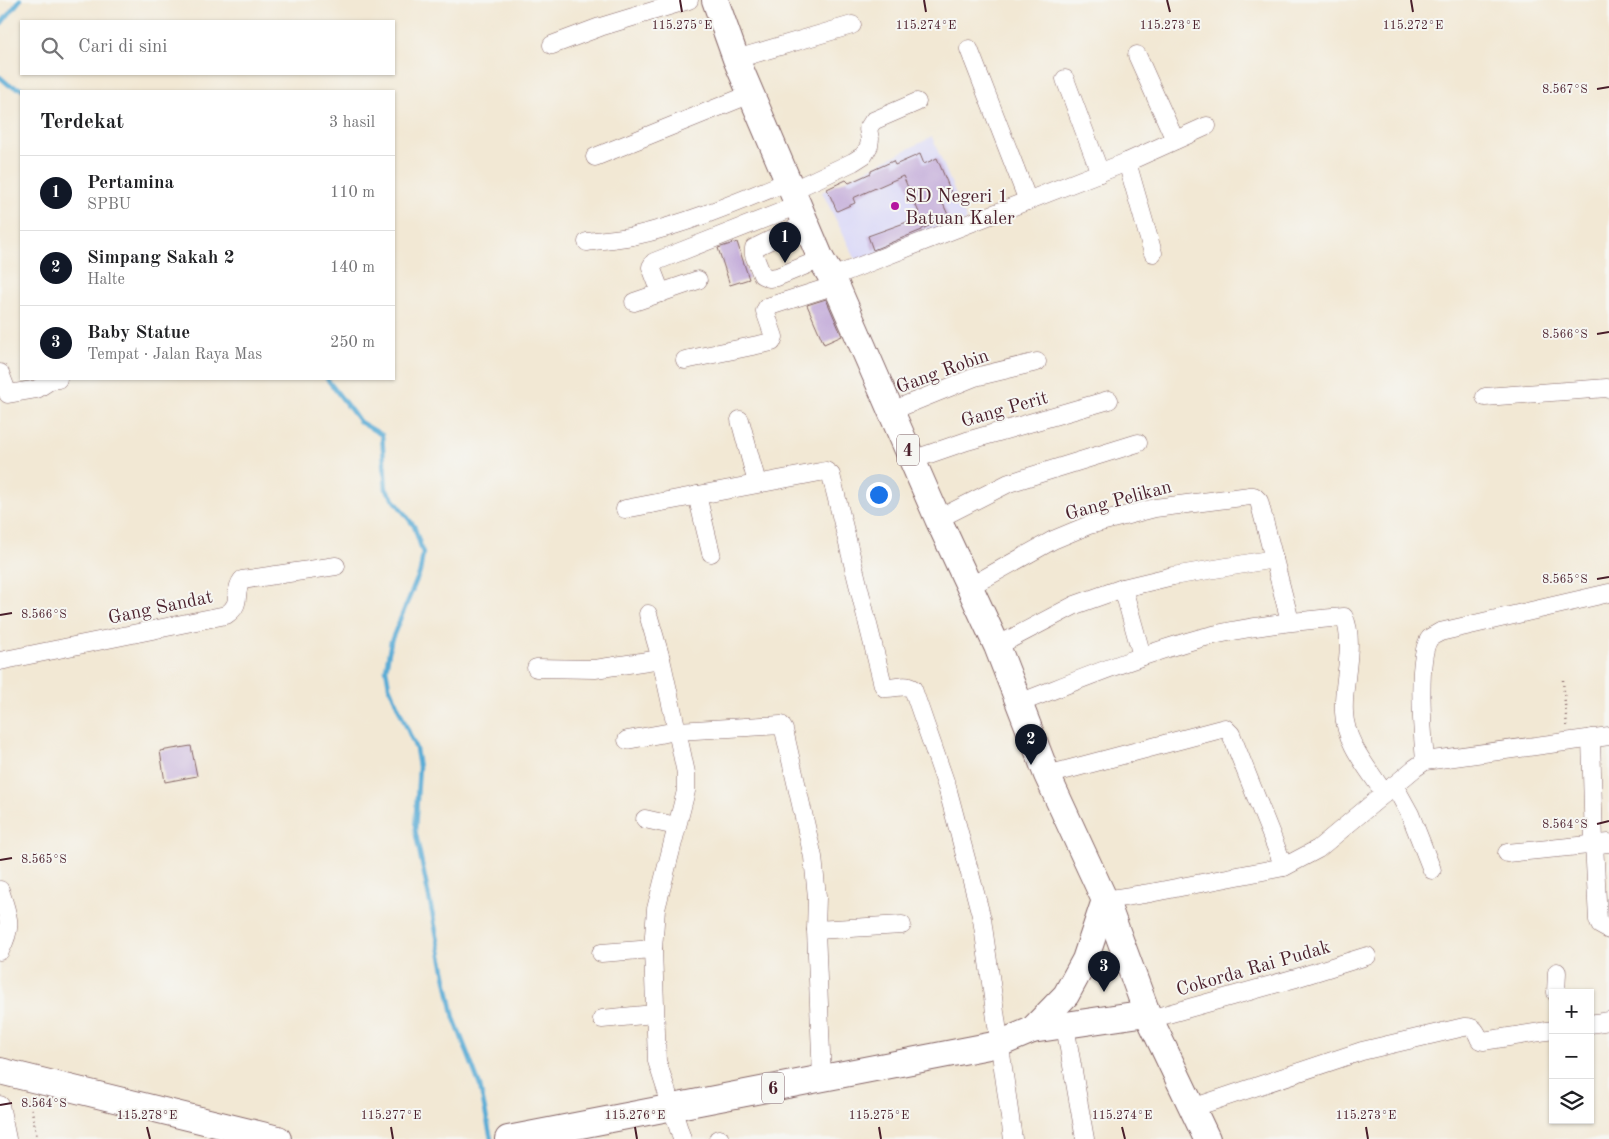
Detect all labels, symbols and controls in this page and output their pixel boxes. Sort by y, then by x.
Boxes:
text: 115.275°E [652,19,712,32]
text: 115.274°E [896,19,956,32]
text: 115.273°E [1140,19,1200,32]
text: 115.272°E [1383,19,1443,32]
search box [20,20,395,75]
icon: search [38,34,66,62]
text: Cari di sini [78,38,168,57]
text: 8.567°S [1542,83,1588,96]
text: Terdekat [40,112,124,133]
text: 3 hasil [329,115,375,131]
text: Pertamina [87,174,174,193]
text: 1 [51,185,61,201]
text: 110 m [330,185,375,201]
place label: SD Negeri 1 Batuan Kaler [905,188,1015,229]
text: SPBU [87,197,131,213]
marker: SD Negeri 1 Batuan Kaler [889,200,901,212]
pin: 1 [769,222,801,263]
text: Simpang Sakah 2 [87,249,235,268]
text: 2 [51,260,61,276]
text: 140 m [330,260,375,276]
text: Halte [87,272,125,288]
text: Baby Statue [87,324,190,343]
text: 8.566°S [1542,328,1588,341]
text: 3 [51,335,61,351]
text: 250 m [330,335,375,351]
text: Tempat · Jalan Raya Mas [87,347,262,363]
street label: Gang Robin [894,347,992,398]
street label: Gang Perit [959,389,1050,432]
road number: 4 [897,434,919,466]
street label: Gang Pelikan [1063,478,1174,525]
your location [866,482,892,508]
text: 8.565°S [1542,573,1588,586]
street label: Gang Sandat [107,588,214,629]
text: 8.566°S [21,608,67,621]
pin: 2 [1015,724,1047,765]
text: 8.564°S [1542,818,1588,831]
text: 8.565°S [21,853,67,866]
street label: Cokorda Rai Pudak [1174,938,1333,1001]
pin: 3 [1088,951,1120,992]
map controls [1549,989,1594,1124]
button: + [1549,989,1594,1034]
button: − [1549,1034,1594,1079]
road number: 6 [762,1072,784,1104]
button: layers [1549,1079,1594,1124]
text: 8.564°S [21,1097,67,1110]
text: 115.278°E [117,1109,177,1122]
text: 115.277°E [361,1109,421,1122]
text: 115.276°E [605,1109,665,1122]
text: 115.275°E [849,1109,909,1122]
text: 115.274°E [1092,1109,1152,1122]
text: 115.273°E [1336,1109,1396,1122]

